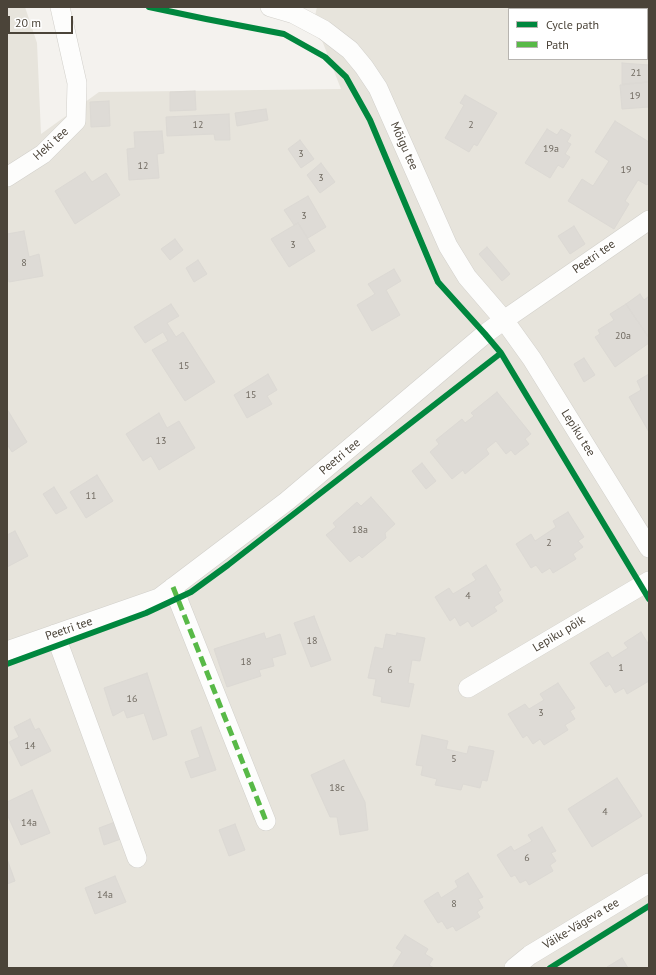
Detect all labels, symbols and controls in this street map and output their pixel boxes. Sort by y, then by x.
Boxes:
scale bar [10,8,75,34]
legend [508,8,648,60]
text: 20 m [15,15,41,30]
text: Cycle path [546,17,599,32]
text: Path [546,37,569,52]
house number: 21 [631,67,641,79]
house number: 19 [630,90,640,102]
house number: 12 [193,119,203,131]
house number: 2 [468,119,474,131]
street label: Mõigu tee [387,120,421,172]
street label: Heki tee [30,124,72,164]
house number: 19a [543,143,559,155]
house number: 3 [298,148,304,160]
house number: 12 [138,160,148,172]
house number: 19 [621,164,631,176]
house number: 3 [318,172,324,184]
house number: 3 [301,210,307,222]
street label: Peetri tee [570,237,618,277]
house number: 3 [290,239,296,251]
house number: 8 [21,257,27,269]
house number: 20a [615,330,631,342]
house number: 15 [179,360,189,372]
house number: 15 [246,389,256,401]
street label: Lepiku tee [558,407,598,459]
house number: 13 [156,435,166,447]
street label: Peetri tee [317,436,363,478]
house number: 11 [86,490,96,502]
house number: 18a [352,524,368,536]
house number: 2 [546,537,552,549]
house number: 4 [465,590,471,602]
street label: Lepiku põik [530,613,588,655]
street label: Peetri tee [44,614,94,644]
house number: 18 [307,635,317,647]
house number: 18 [241,656,251,668]
house number: 1 [618,662,624,674]
house number: 6 [387,664,393,676]
house number: 16 [127,693,137,705]
house number: 3 [538,707,544,719]
house number: 14 [25,740,35,752]
house number: 5 [451,753,457,765]
house number: 18c [329,782,345,794]
house number: 4 [602,806,608,818]
house number: 14a [21,817,37,829]
house number: 6 [524,852,530,864]
house number: 14a [97,889,113,901]
street label: Väike-Vägeva tee [540,896,622,952]
house number: 8 [451,898,457,910]

